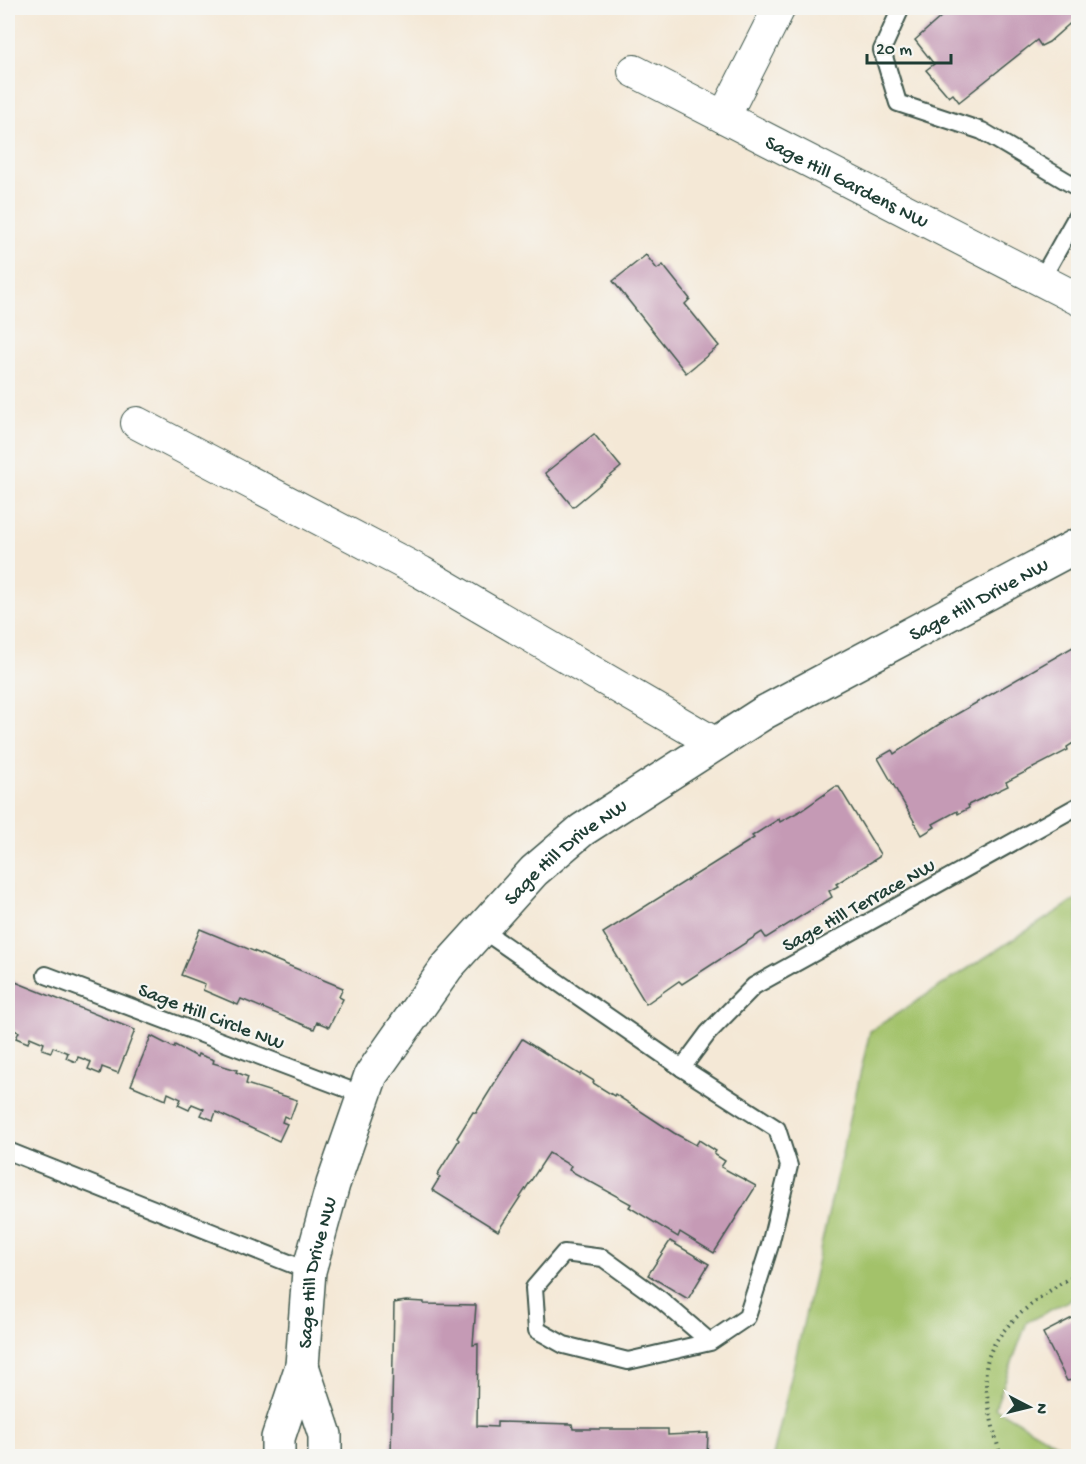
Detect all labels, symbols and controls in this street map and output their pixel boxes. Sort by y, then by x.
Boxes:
scale bar [867,27,951,65]
text: 20 m [876,40,912,61]
street label: Sage Hill Gardens NW [760,132,932,235]
street label: Sage Hill Drive NW [906,555,1054,648]
street label: Sage Hill Drive NW [501,796,633,911]
street label: Sage Hill Terrace NW [779,855,940,959]
street label: Sage Hill Circle NW [134,980,287,1057]
street label: Sage Hill Drive NW [295,1194,344,1349]
north arrow [999,1377,1059,1437]
text: N [1030,1402,1050,1415]

